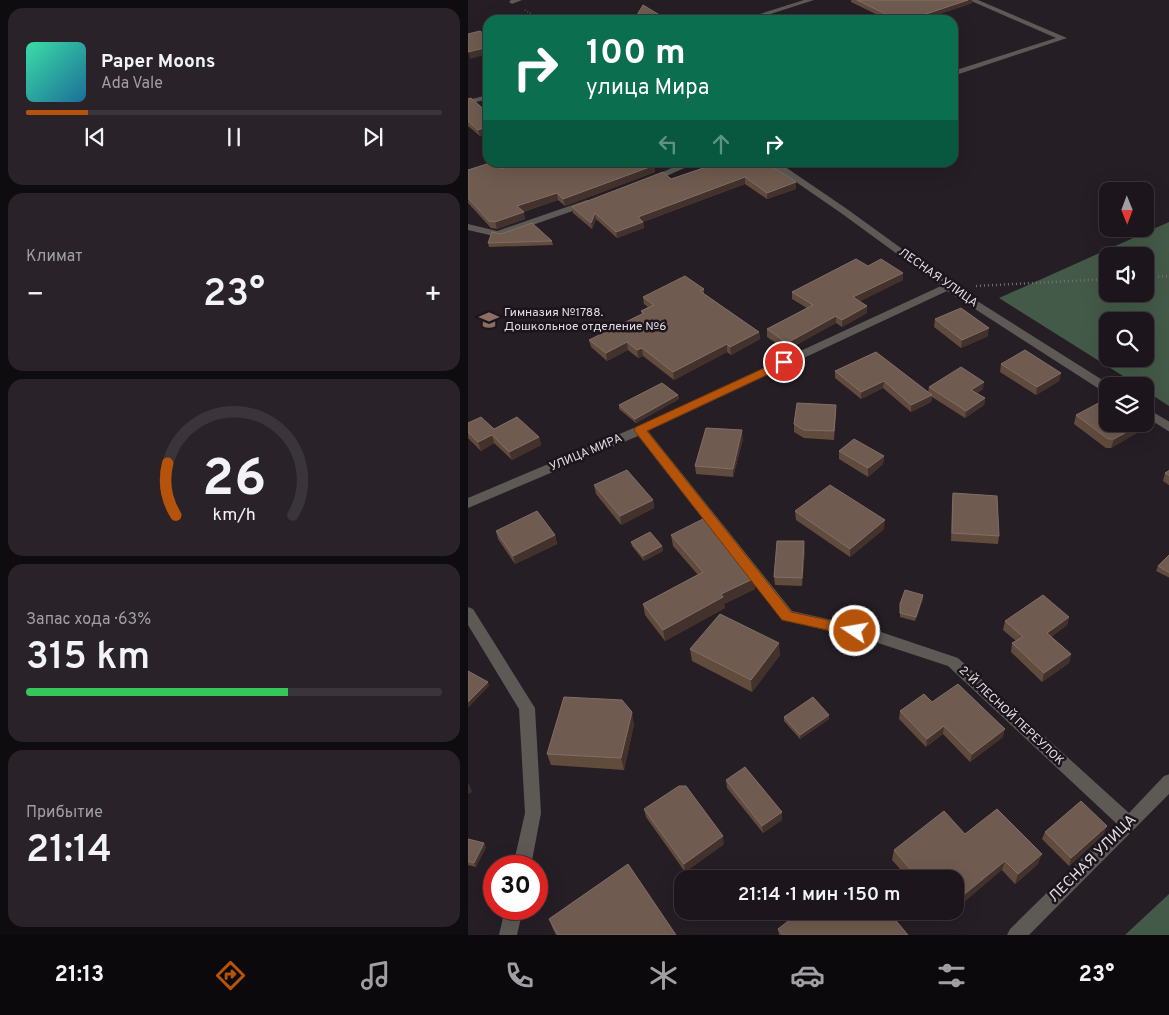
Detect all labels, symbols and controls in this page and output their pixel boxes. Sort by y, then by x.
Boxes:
text: 100 m [586,32,686,76]
icon: right [503,35,568,100]
text: Paper Moons [101,50,215,74]
text: Ada Vale [101,74,163,94]
text: улица Мира [586,75,709,102]
icon: previous [81,123,109,151]
icon: pause [220,123,248,151]
icon: next [359,123,387,151]
icon: left [654,130,682,158]
icon: ahead [707,130,735,158]
icon: right [760,130,788,158]
north arrow [1099,182,1154,238]
map controls [1099,182,1154,432]
street label: ЛЕСНАЯ УЛИЦА [895,245,981,311]
text: Климат [26,247,83,267]
button: sound [1099,247,1154,302]
text: 23° [203,271,265,320]
text: − [26,278,44,314]
text: + [424,278,442,314]
place label: Гимназия №1788. Дошкольное отделение №6 [504,305,666,335]
school or university icon: Гимназия №1788. Дошкольное отделение №6 [478,309,500,331]
button: search [1099,312,1154,367]
pin [763,341,805,383]
icon: arrive [770,348,798,376]
button: layers [1099,377,1154,432]
street label: УЛИЦА МИРА [547,431,625,475]
text: 26 [202,448,266,514]
text: km/h [212,504,256,527]
position arrow [828,604,880,656]
text: Запас хода · 63% [26,610,151,630]
text: 315 km [26,634,150,683]
street label: 2-Й ЛЕСНОЙ ПЕРЕУЛОК [955,663,1067,769]
text: Прибытие [26,803,103,823]
street label: ЛЕСНАЯ УЛИЦА [1045,811,1141,907]
text: 21:14 [26,827,112,876]
speed limit sign: 30 [483,855,548,920]
text: 21:14 · 1 мин · 150 m [738,883,900,907]
icon: directions [213,958,248,993]
icon: music [358,958,393,993]
icon: phone [502,958,537,993]
icon: climate [646,958,681,993]
icon: car [790,958,825,993]
icon: filters [934,958,969,993]
text: 21:13 [55,962,104,989]
text: 23° [1079,962,1114,989]

